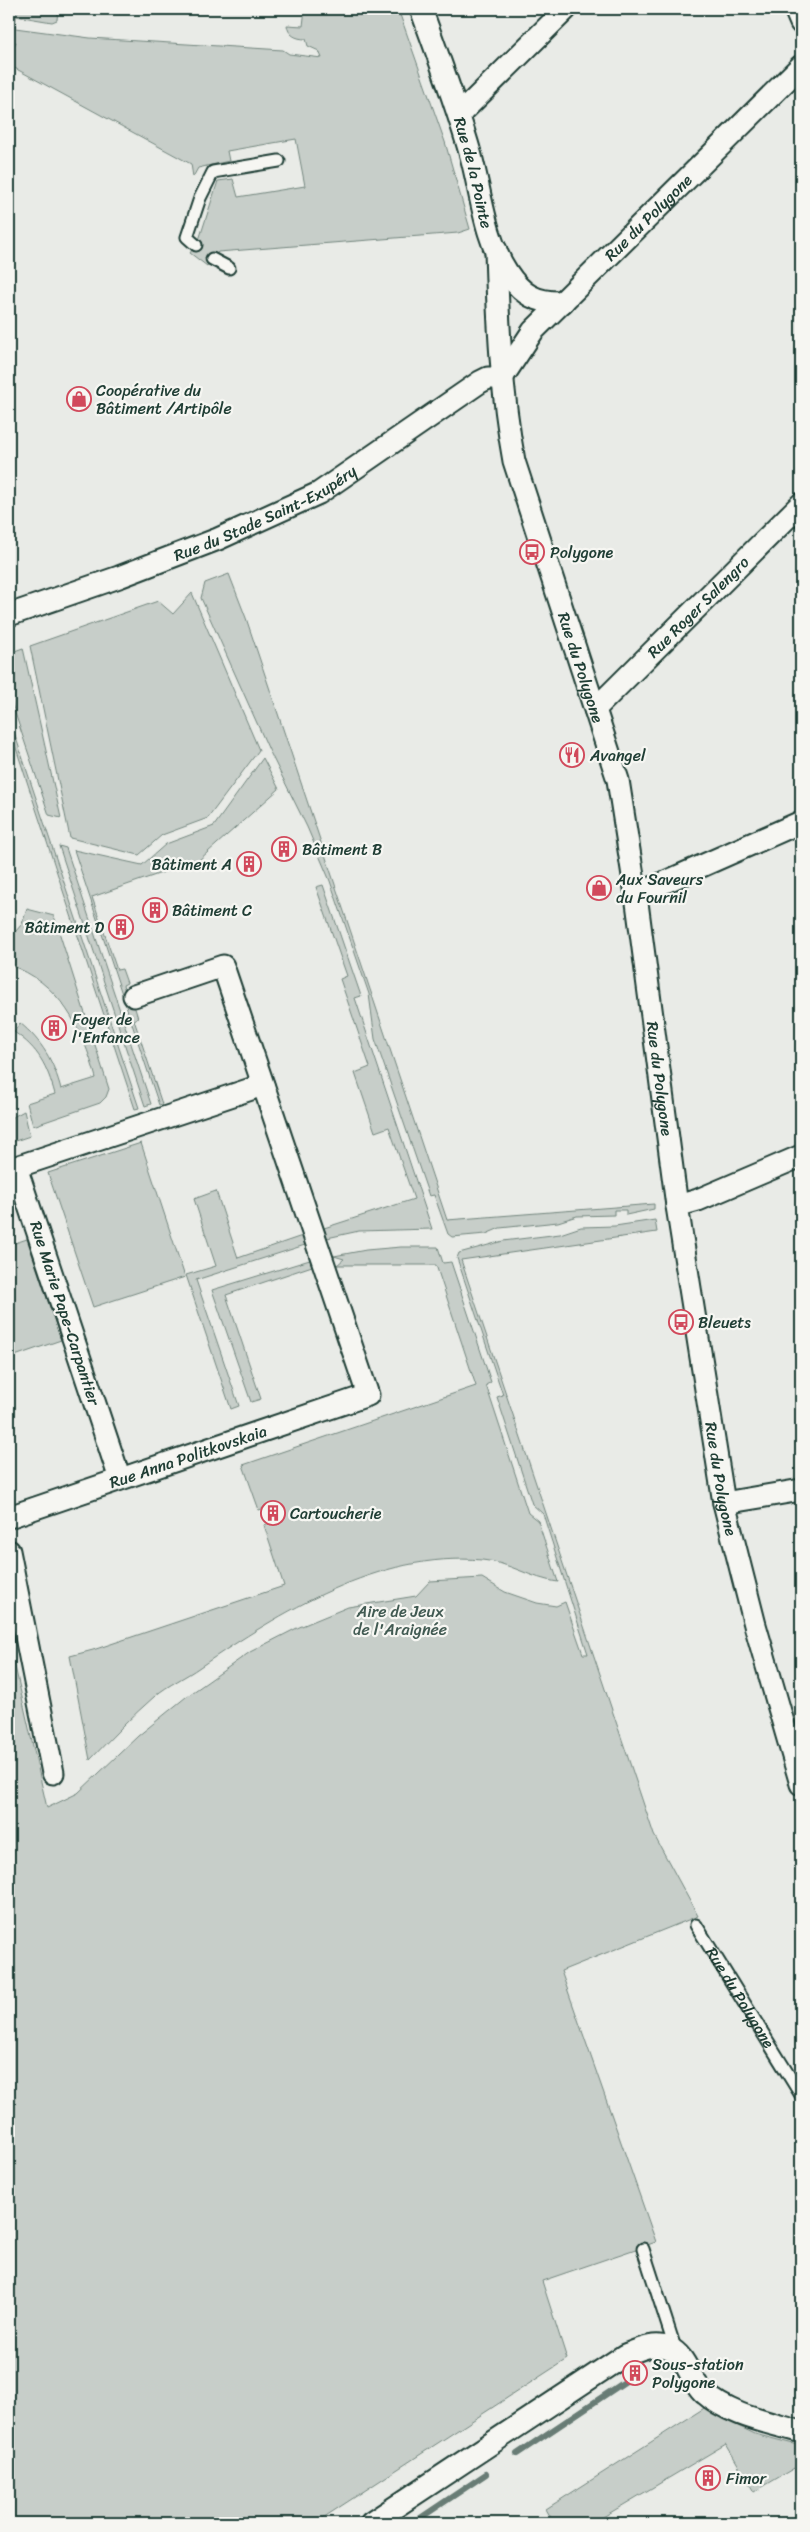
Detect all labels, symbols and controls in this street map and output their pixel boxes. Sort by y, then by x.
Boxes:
street label: Rue de la Pointe [446,113,502,232]
street label: Rue du Polygone [597,166,699,268]
place label: Coopérative du Bâtiment /Artipôle [96,376,232,423]
shop icon: Coopérative du Bâtiment /Artipôle [66,386,92,412]
street label: Rue du Stade Saint-Exupéry [169,456,363,569]
place label: Polygone [550,538,614,567]
bus stop icon: Polygone [519,539,545,565]
street label: Rue Roger Salengro [639,549,756,665]
street label: Rue du Polygone [550,608,613,727]
place label: Avangel [589,741,646,770]
restaurant icon: Avangel [559,742,585,768]
place label: Bâtiment B [302,835,382,864]
building icon: Bâtiment B [271,836,297,862]
place label: Bâtiment A [152,850,232,879]
building icon: Bâtiment A [236,851,262,877]
place label: Aux Saveurs du Fournil [615,865,704,912]
shop icon: Aux Saveurs du Fournil [586,875,612,901]
place label: Bâtiment C [172,896,252,925]
building icon: Bâtiment C [142,897,168,923]
place label: Bâtiment D [25,913,104,942]
building icon: Bâtiment D [108,914,134,940]
place label: Foyer de l'Enfance [72,1005,140,1052]
building icon: Foyer de l'Enfance [41,1015,67,1041]
street label: Rue du Polygone [638,1020,682,1138]
street label: Rue Marie Pape-Carpantier [21,1217,109,1410]
place label: Bleuets [698,1308,751,1337]
bus stop icon: Bleuets [668,1309,694,1335]
street label: Rue Anna Politkovskaia [105,1416,271,1496]
street label: Rue du Polygone [697,1420,746,1539]
place label: Cartoucherie [290,1499,382,1528]
building icon: Cartoucherie [260,1500,286,1526]
park label: Aire de Jeux de l'Araignée [353,1597,447,1644]
street label: Rue du Polygone [698,1941,783,2054]
place label: Sous-station Polygone [652,2350,744,2397]
building icon: Sous-station Polygone [622,2360,648,2386]
place label: Fimor [726,2464,768,2493]
building icon: Fimor [695,2465,721,2491]

